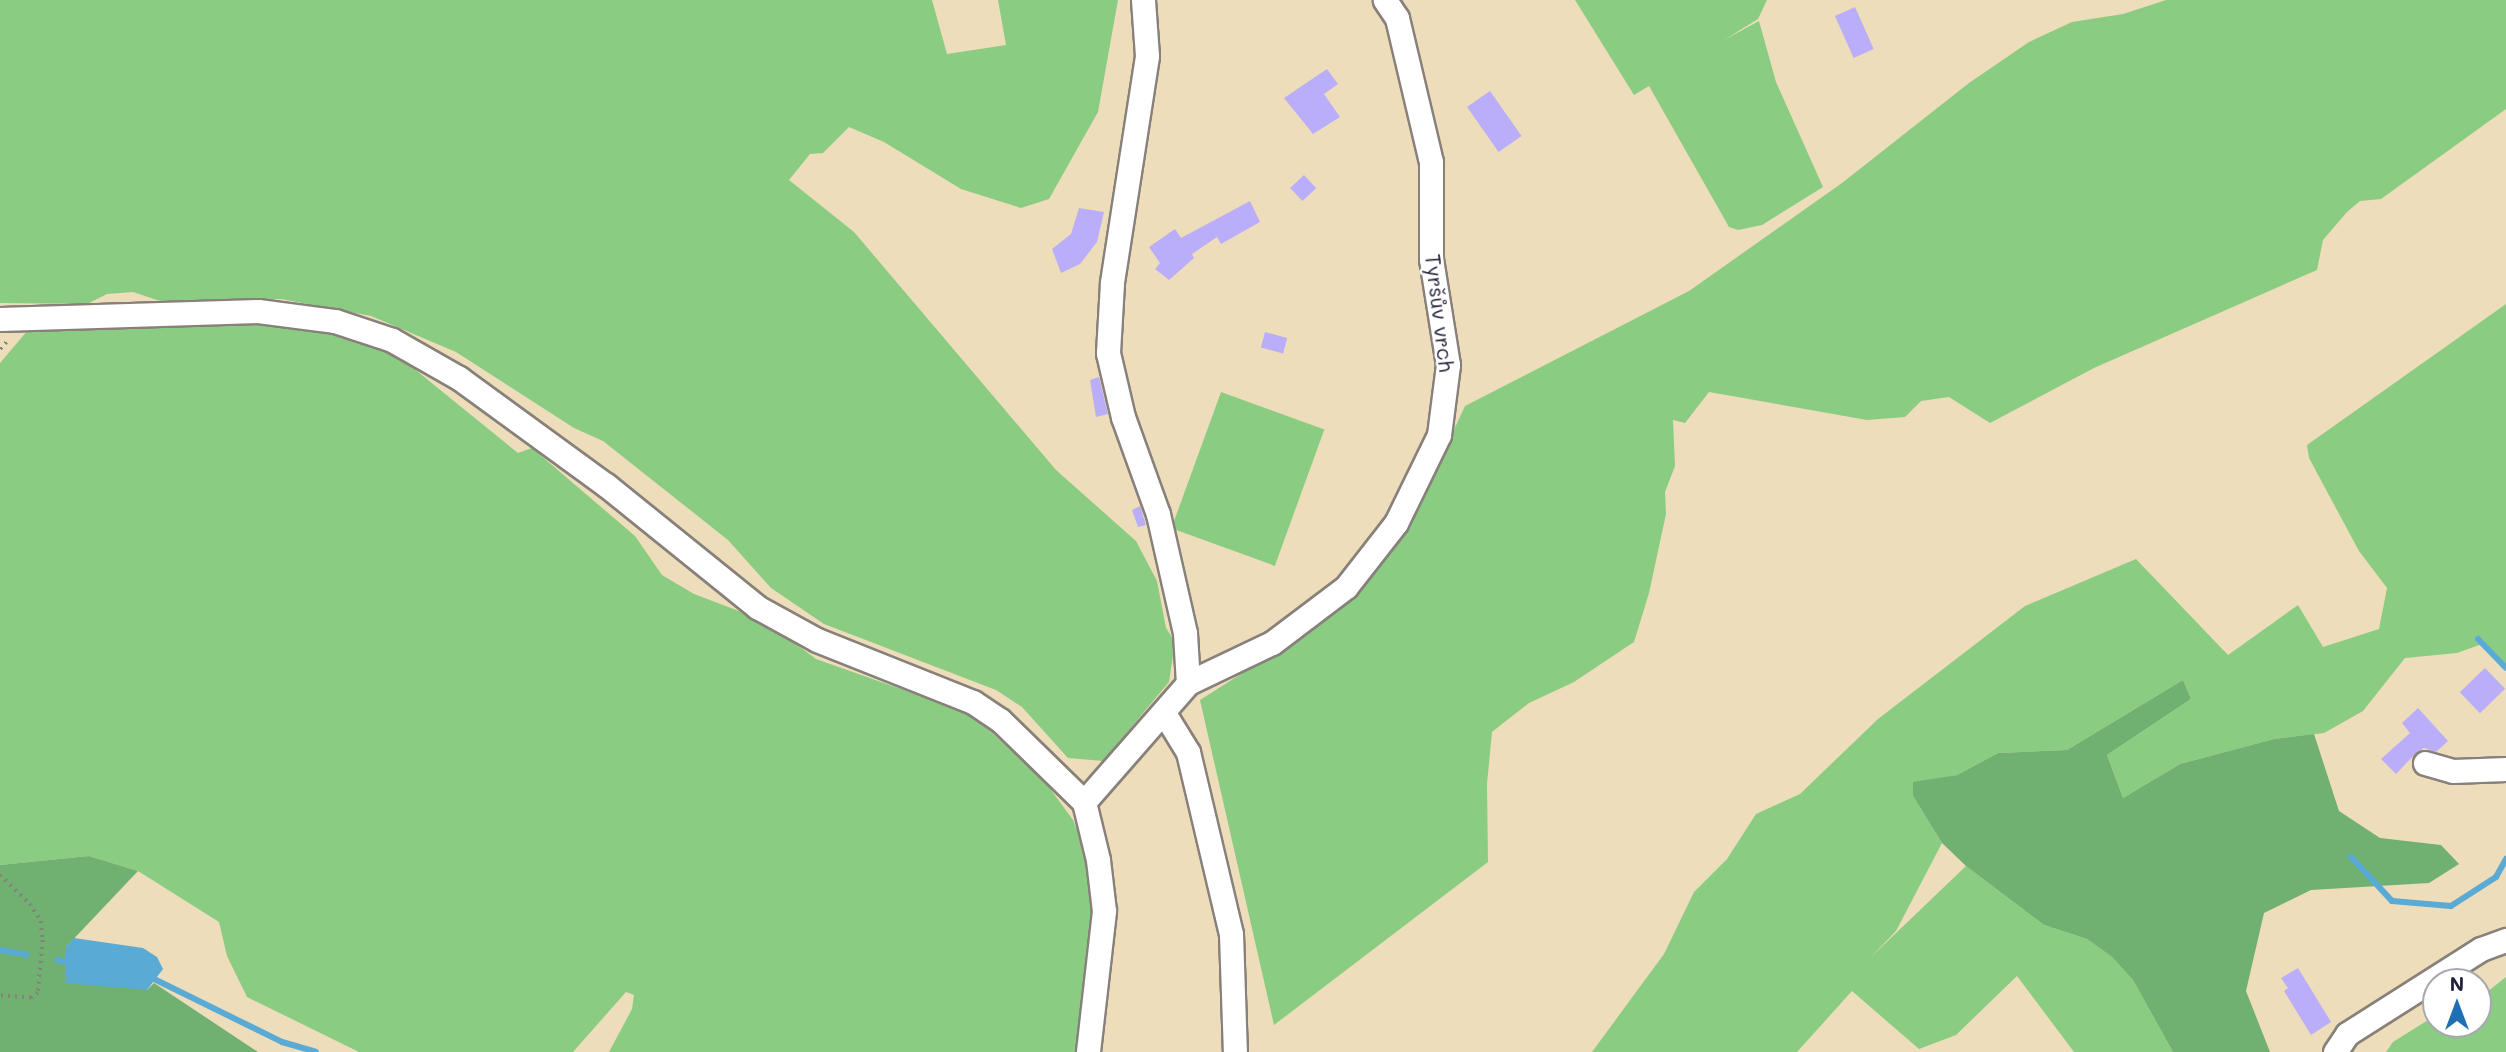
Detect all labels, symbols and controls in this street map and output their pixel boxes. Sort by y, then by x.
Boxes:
street label: Tyršův vrch [1420,253,1460,373]
north arrow [2422,968,2492,1038]
text: N [2450,971,2464,996]

